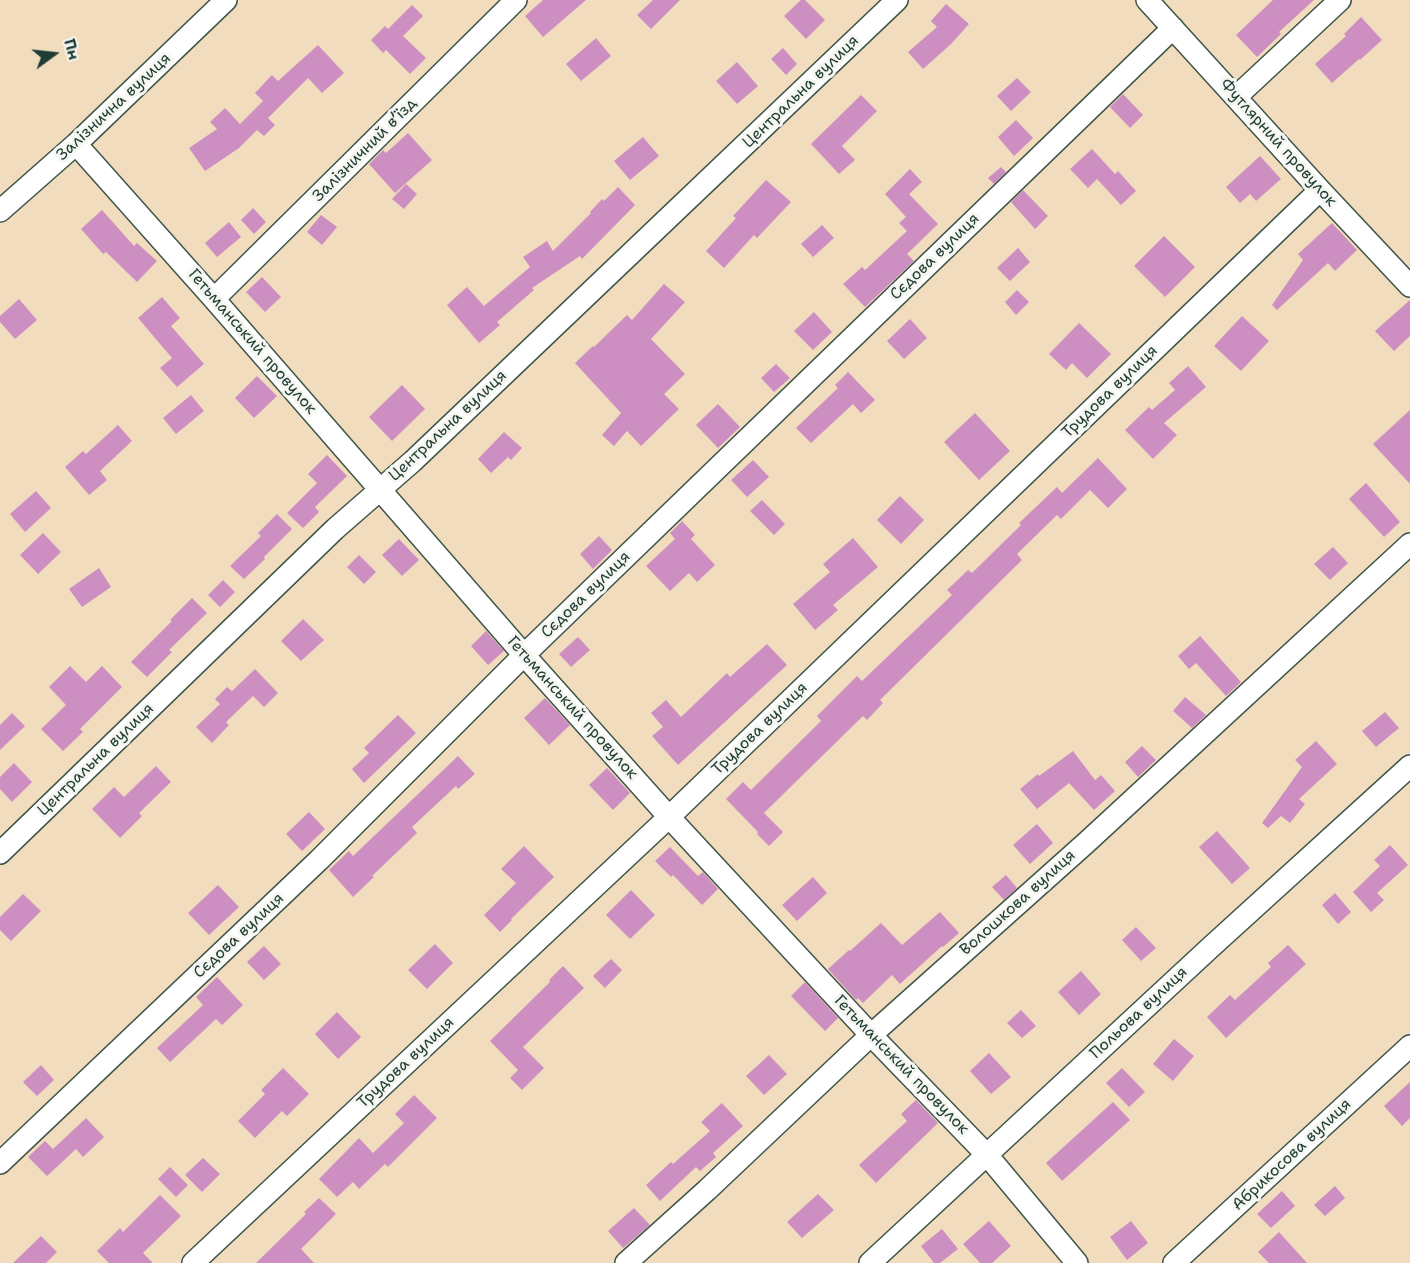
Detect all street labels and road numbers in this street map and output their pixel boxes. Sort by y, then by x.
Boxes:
street label: Центральна вулиця [739,32,863,152]
street label: Залізнична вулиця [53,49,175,165]
street label: Футлярний провулок [1216,75,1340,211]
street label: Залізничний в’їзд [309,94,421,206]
street label: Сєдова вулиця [886,210,984,304]
street label: Гетьманський провулок [184,266,320,418]
street label: Трудова вулиця [1058,342,1162,442]
street label: Центральна вулиця [385,366,511,486]
street label: Сєдова вулиця [537,548,635,642]
street label: Гетьманський провулок [503,632,641,784]
street label: Трудова вулиця [708,679,812,779]
street label: Центральна вулиця [34,700,158,820]
street label: Волошкова вулиця [956,846,1080,960]
street label: Сєдова вулиця [190,889,288,983]
street label: Польова вулиця [1086,963,1192,1063]
street label: Гетьманський провулок [829,991,973,1139]
street label: Трудова вулиця [354,1013,458,1113]
street label: Абрикосова вулиця [1229,1095,1355,1215]

